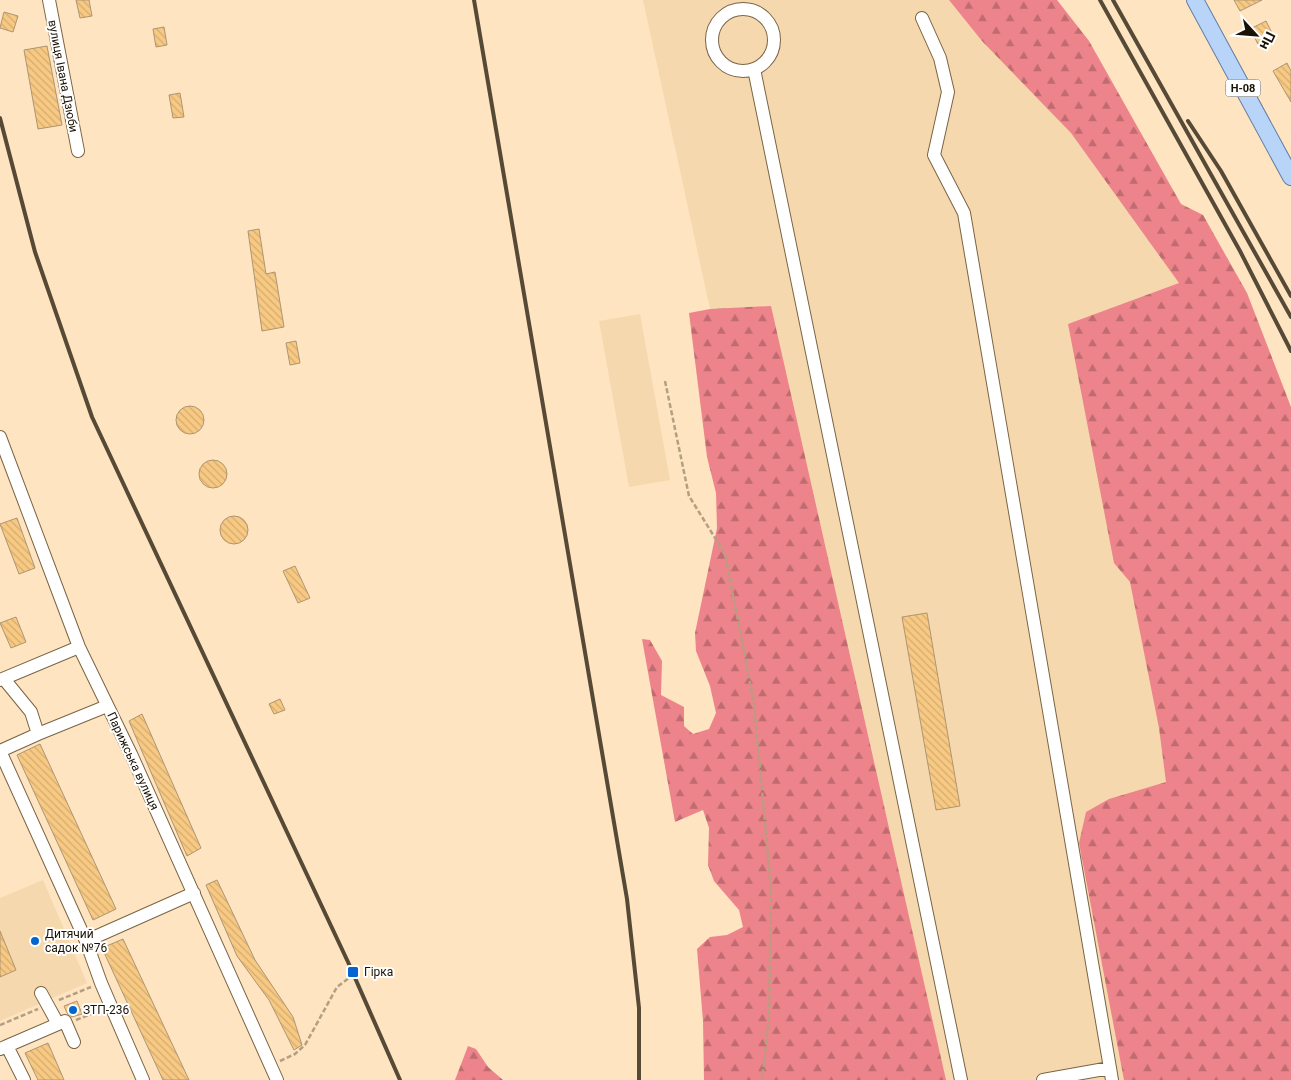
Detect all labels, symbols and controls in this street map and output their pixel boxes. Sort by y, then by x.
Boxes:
north arrow [1231,10,1281,60]
street label: вулиця Івана Дзюби [45,19,81,134]
text: Пн [1257,29,1279,52]
road number: Н-08 [1226,80,1260,96]
street label: Парижська вулиця [104,710,162,812]
place label: Дитячий садок №76 [45,927,107,955]
marker: Дитячий садок №76 [29,935,41,947]
marker: Гірка [346,965,360,979]
place label: Гірка [364,965,393,979]
place label: ЗТП-236 [83,1003,130,1017]
marker: ЗТП-236 [67,1004,79,1016]

